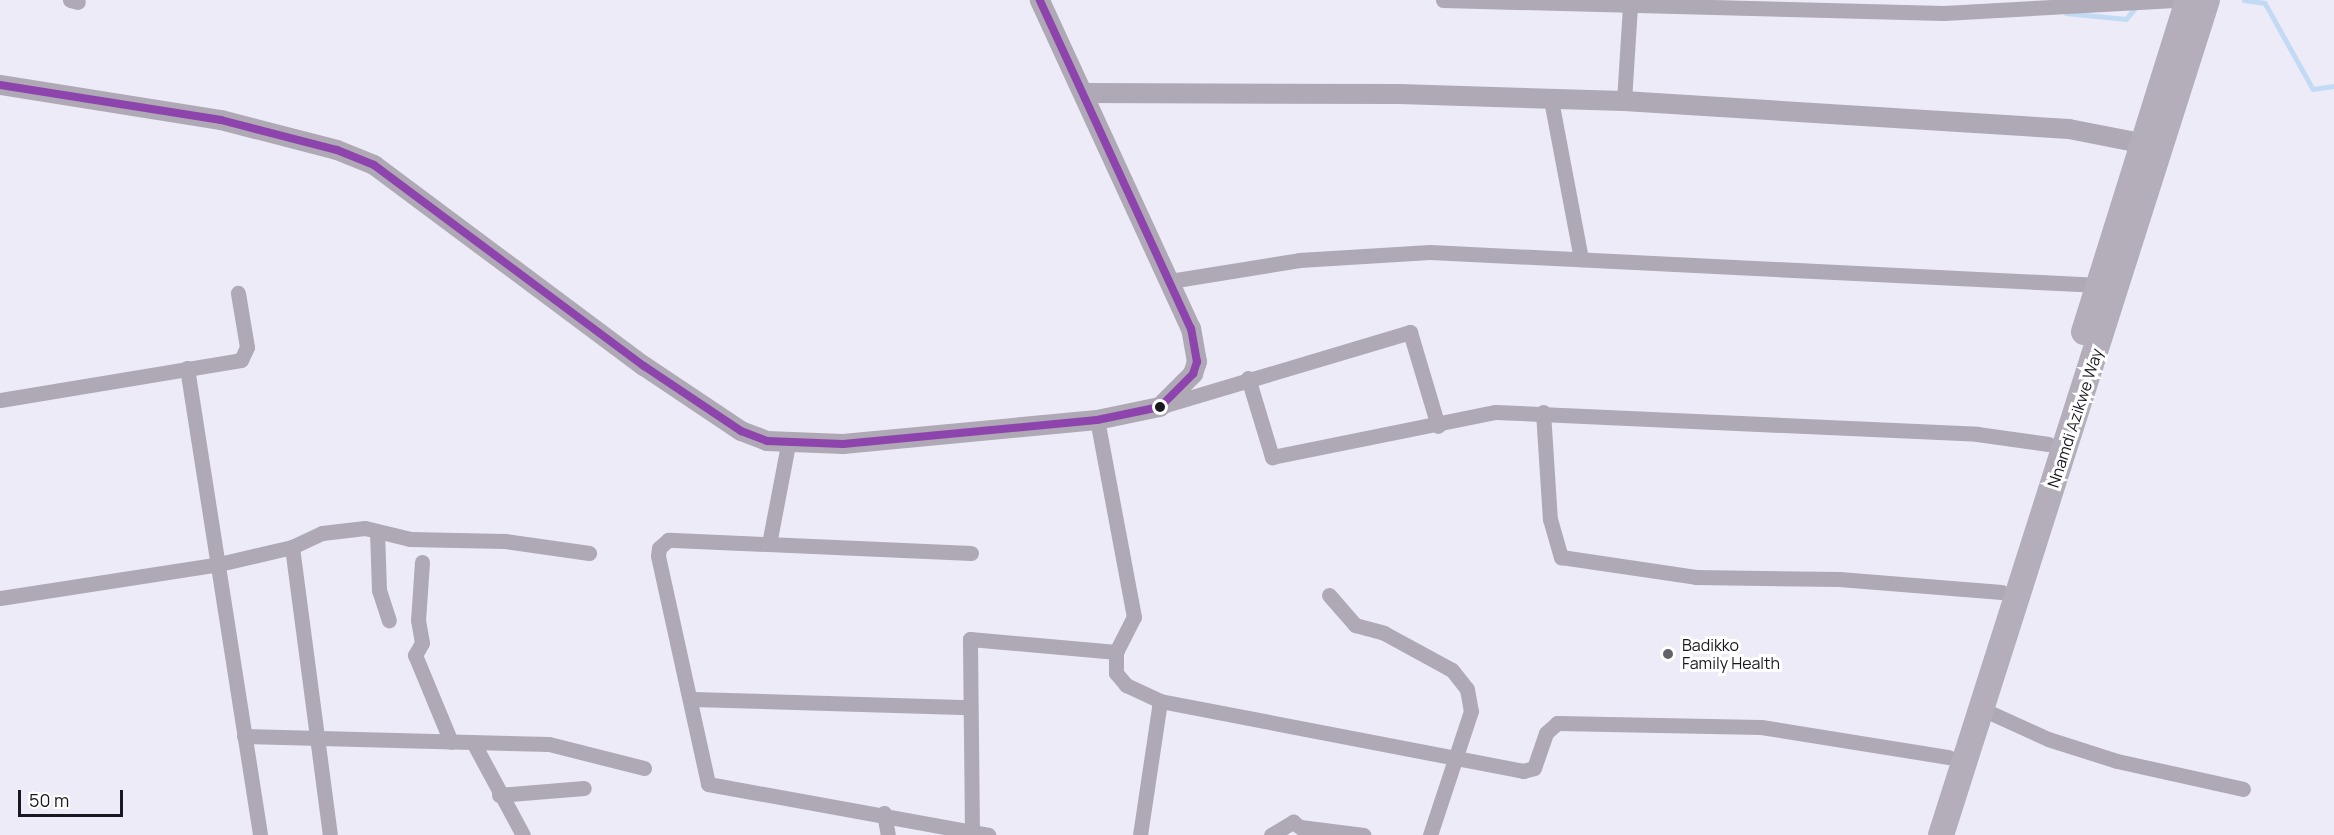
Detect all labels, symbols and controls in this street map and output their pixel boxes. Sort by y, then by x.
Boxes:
street label: Nnamdi Azikwe Way [2043,346,2107,490]
unlabelled marker [1154,401,1166,413]
place label: Badikko Family Health [1682,635,1780,673]
marker: Badikko Family Health [1659,645,1677,663]
scale bar [21,778,126,816]
text: 50 m [29,788,69,812]

